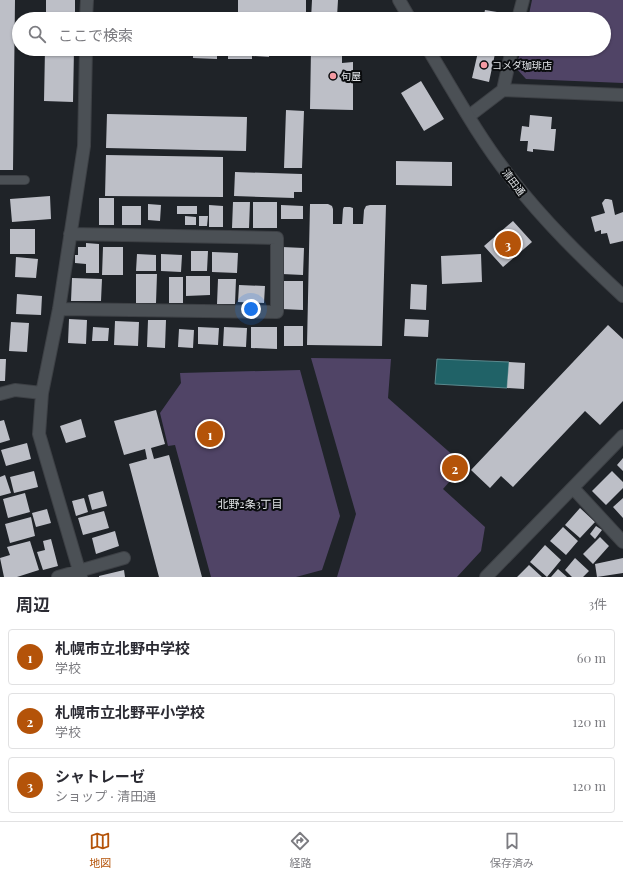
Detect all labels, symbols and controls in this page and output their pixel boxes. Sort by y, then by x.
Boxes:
search box [12,12,611,56]
icon: search [26,23,48,45]
text: ここで検索 [58,25,133,45]
place label: コメダ珈琲店 [492,58,552,72]
marker: コメダ珈琲店 [479,60,489,70]
place label: 旬屋 [341,69,361,83]
marker: 旬屋 [328,71,338,81]
street label: 清田通 [499,166,529,198]
pin: 3 [495,229,521,259]
your location [241,299,261,319]
pin: 1 [197,419,223,449]
pin: 2 [442,453,468,483]
district label: 北野2条3丁目 [217,496,283,511]
text: 周辺 [16,593,50,615]
text: 3件 [588,595,607,612]
text: 札幌市立北野中学校 [55,638,190,658]
text: 1 [28,649,32,666]
text: 60 m [577,649,606,666]
text: 学校 [55,659,81,676]
text: 札幌市立北野平小学校 [55,702,205,722]
text: 2 [27,713,33,730]
text: 120 m [572,713,606,730]
text: 学校 [55,723,81,740]
text: シャトレーゼ [55,766,145,786]
text: 3 [27,777,33,794]
text: 120 m [572,777,606,794]
text: ショップ · 清田通 [55,787,156,804]
tab: 地図 [89,830,111,870]
tab: 経路 [289,830,311,870]
tab: 保存済み [490,830,534,870]

